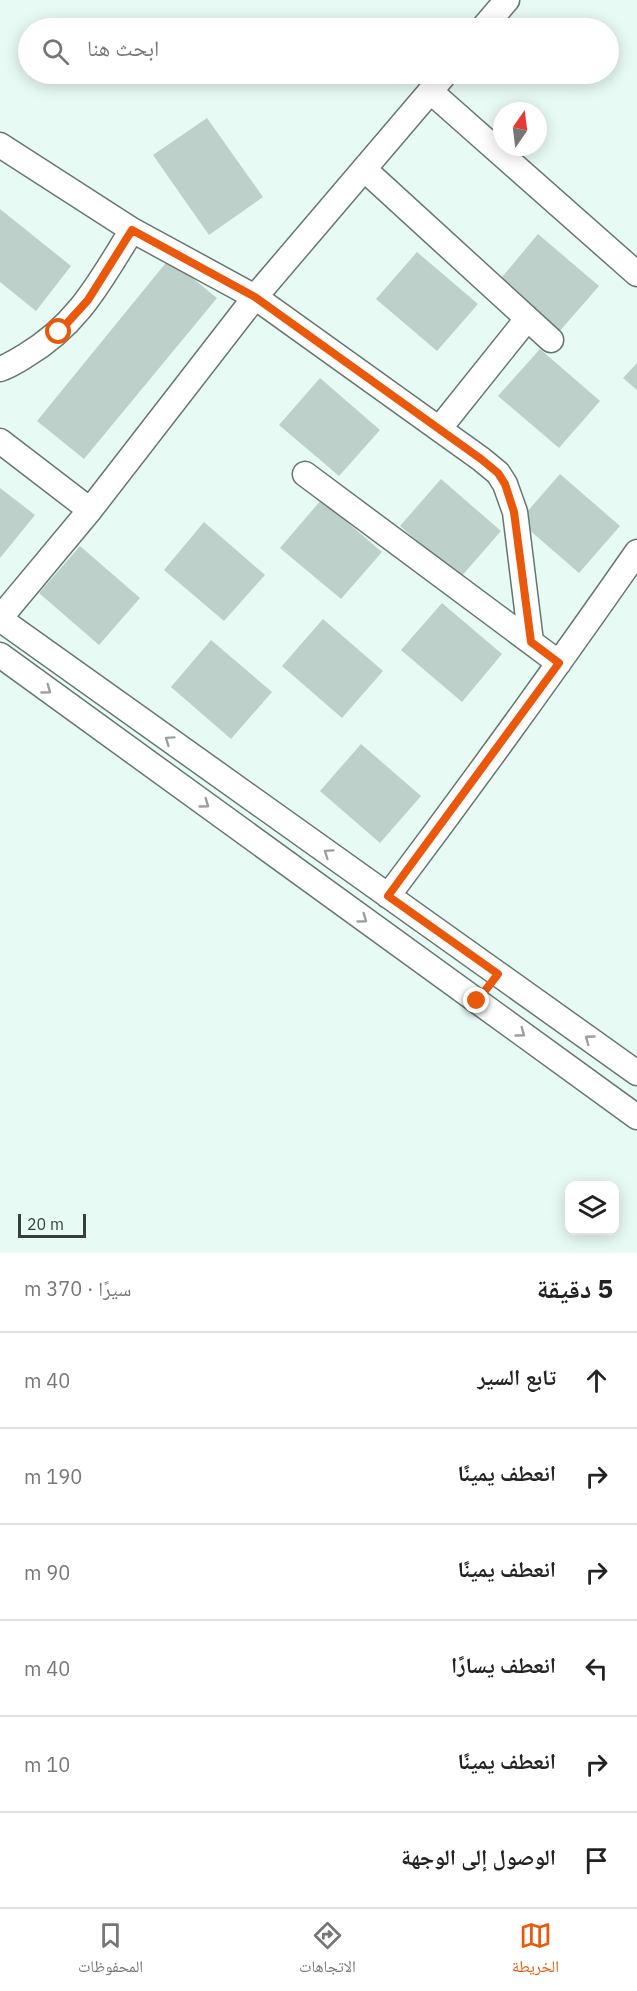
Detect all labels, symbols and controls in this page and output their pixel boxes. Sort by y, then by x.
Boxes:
search box [18,18,619,84]
text: ابحث هنا [87,33,159,62]
icon: search [39,35,72,68]
north arrow [493,102,547,156]
route start [45,318,71,344]
one-way arrow [41,682,52,693]
one-way arrow [165,736,176,747]
one-way arrow [199,797,210,808]
one-way arrow [324,849,335,860]
one-way arrow [357,911,368,922]
route end [463,987,489,1013]
one-way arrow [514,1026,525,1037]
one-way arrow [585,1036,596,1047]
map controls [565,1181,619,1235]
button: layers [565,1181,619,1235]
scale bar [18,1211,86,1238]
text: 20 m [27,1214,64,1234]
text: 5 دقيقة [537,1271,613,1305]
text: سيرًا · 370 m [24,1275,131,1302]
text: تابع السير [477,1362,556,1391]
icon: ahead [580,1364,613,1397]
text: 40 m [24,1367,70,1394]
text: انعطف يمينًا [458,1458,556,1487]
icon: right [580,1460,613,1493]
text: 190 m [24,1463,82,1490]
text: انعطف يمينًا [458,1554,556,1583]
icon: right [580,1556,613,1589]
text: 90 m [24,1559,70,1586]
text: انعطف يسارًا [451,1650,556,1679]
icon: left [580,1652,613,1685]
text: 40 m [24,1655,70,1682]
text: انعطف يمينًا [458,1746,556,1775]
icon: right [580,1748,613,1781]
text: 10 m [24,1751,70,1778]
text: الوصول إلى الوجهة [401,1842,556,1871]
icon: arrive [580,1844,613,1877]
tab: المحفوظات [78,1919,143,1982]
tab: الاتجاهات [299,1919,356,1982]
tab: الخريطة [512,1919,559,1982]

